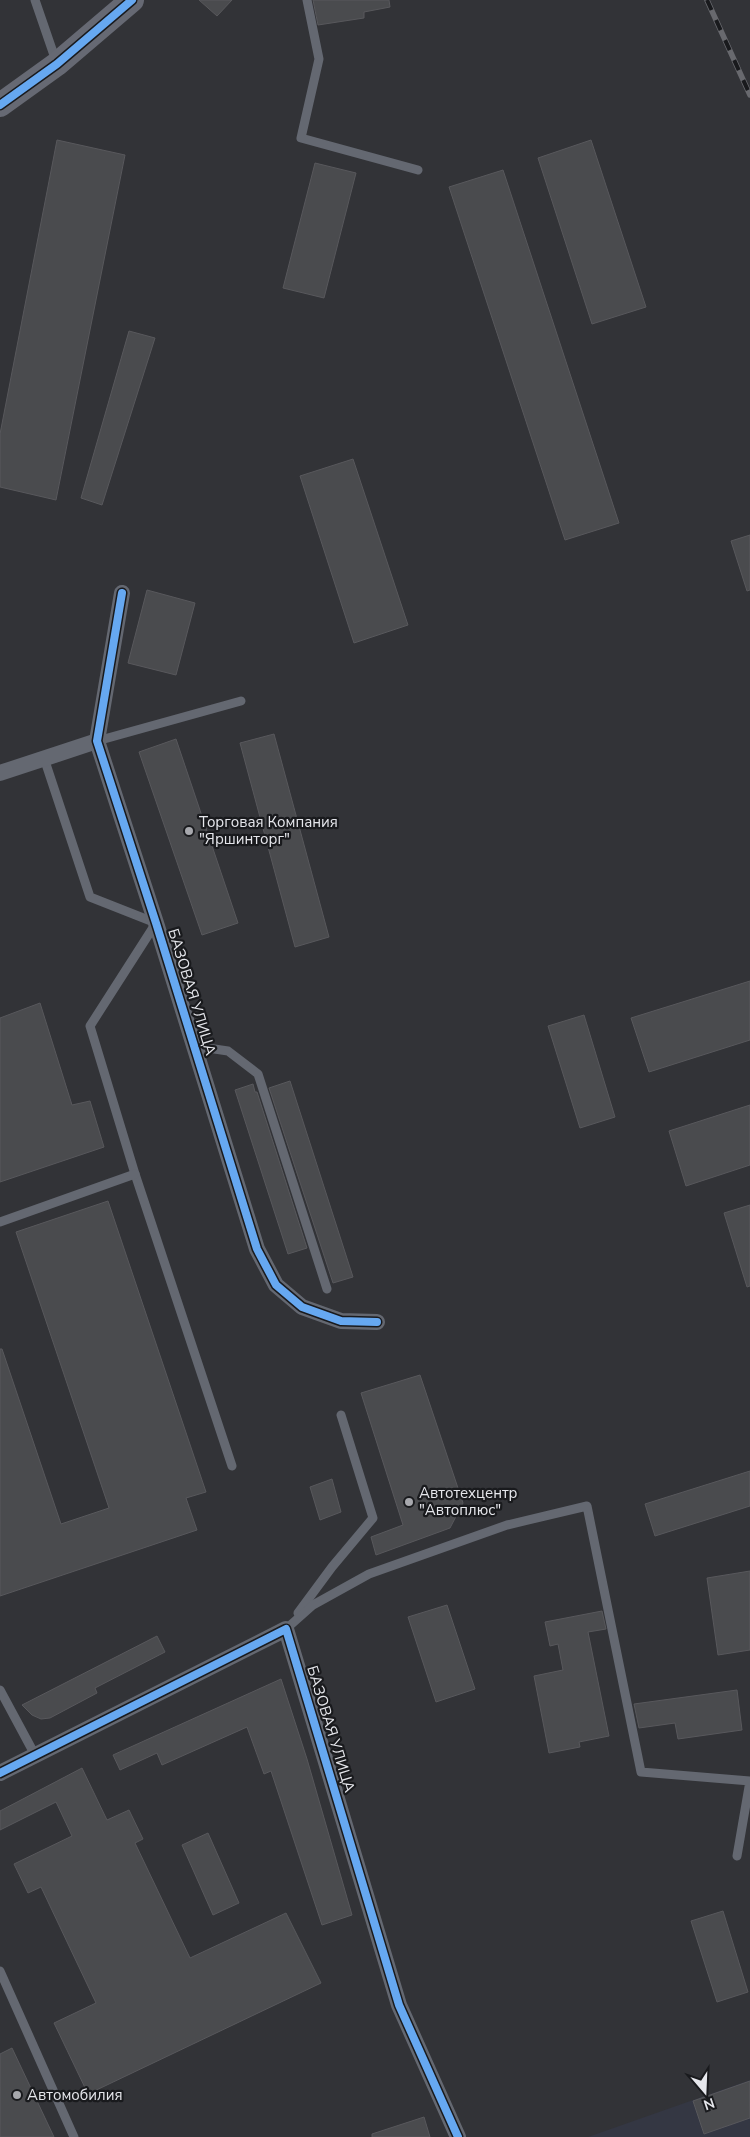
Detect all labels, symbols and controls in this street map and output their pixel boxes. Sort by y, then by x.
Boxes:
place label: Торговая Компания "Яршинторг" [199,812,338,849]
marker: Торговая Компания "Яршинторг" [183,825,195,837]
street label: БАЗОВАЯ УЛИЦА [163,926,221,1058]
place label: Автотехцентр "Автоплюс" [419,1483,518,1520]
marker: Автотехцентр "Автоплюс" [403,1496,415,1508]
street label: БАЗОВАЯ УЛИЦА [302,1663,360,1795]
north arrow [680,2067,730,2117]
place label: Автомобилия [27,2085,123,2105]
marker: Автомобилия [11,2089,23,2101]
text: N [701,2093,717,2115]

